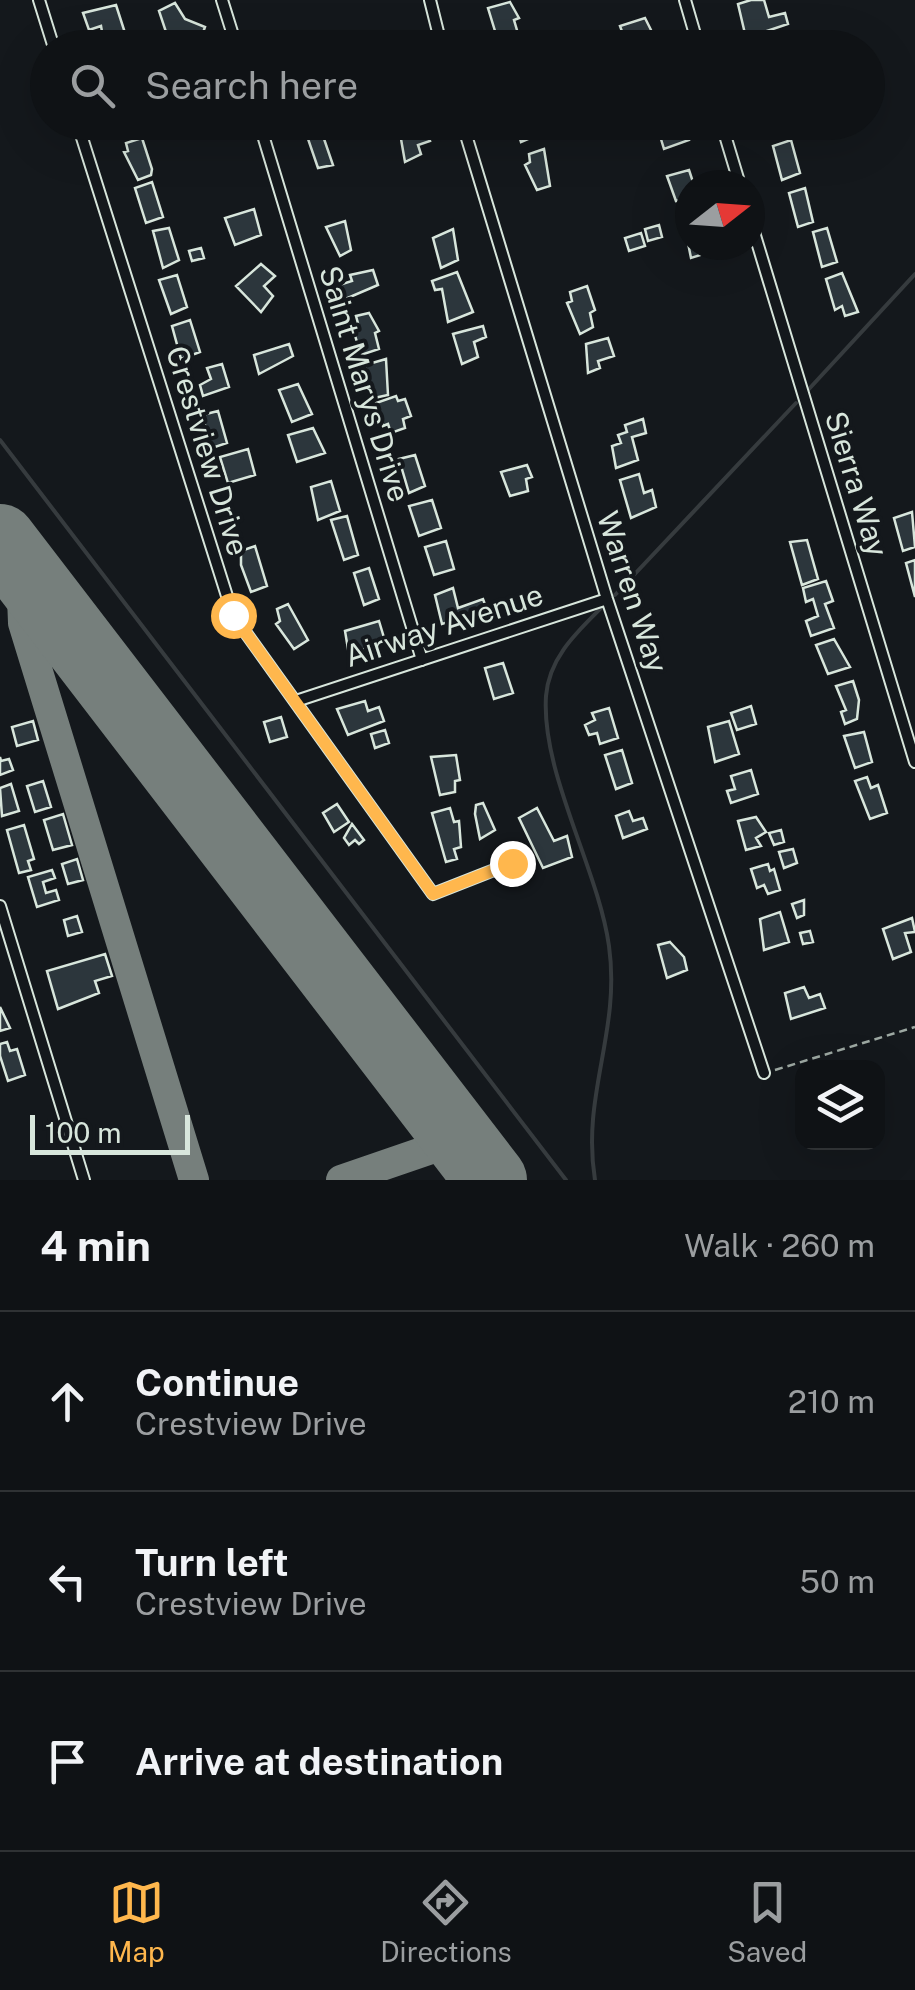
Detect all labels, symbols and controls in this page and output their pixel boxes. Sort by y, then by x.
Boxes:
search box [30,30,885,140]
icon: search [65,58,120,113]
text: Search here [145,63,358,108]
north arrow [675,170,765,260]
street label: Saint Marys Drive [312,261,418,506]
street label: Crestview Drive [159,342,257,560]
street label: Sierra Way [818,407,896,561]
street label: Warren Way [590,506,676,677]
street label: Airway Avenue [340,576,547,674]
route start [211,593,257,639]
route end [490,841,536,887]
map controls [795,1060,885,1150]
button: layers [795,1060,885,1150]
scale bar [30,1110,190,1154]
text: 100 m [45,1116,122,1149]
text: 4 min [40,1221,151,1270]
text: Walk · 260 m [684,1227,875,1264]
text: Continue [135,1360,299,1405]
icon: ahead [40,1374,95,1429]
text: 210 m [788,1383,875,1420]
text: Crestview Drive [135,1405,367,1442]
text: Turn left [135,1540,289,1585]
icon: left [40,1554,95,1609]
text: 50 m [799,1563,875,1600]
text: Crestview Drive [135,1585,367,1622]
icon: arrive [40,1734,95,1789]
text: Arrive at destination [135,1739,503,1784]
tab: Map [108,1875,165,1968]
tab: Directions [380,1875,512,1968]
tab: Saved [727,1875,807,1968]

